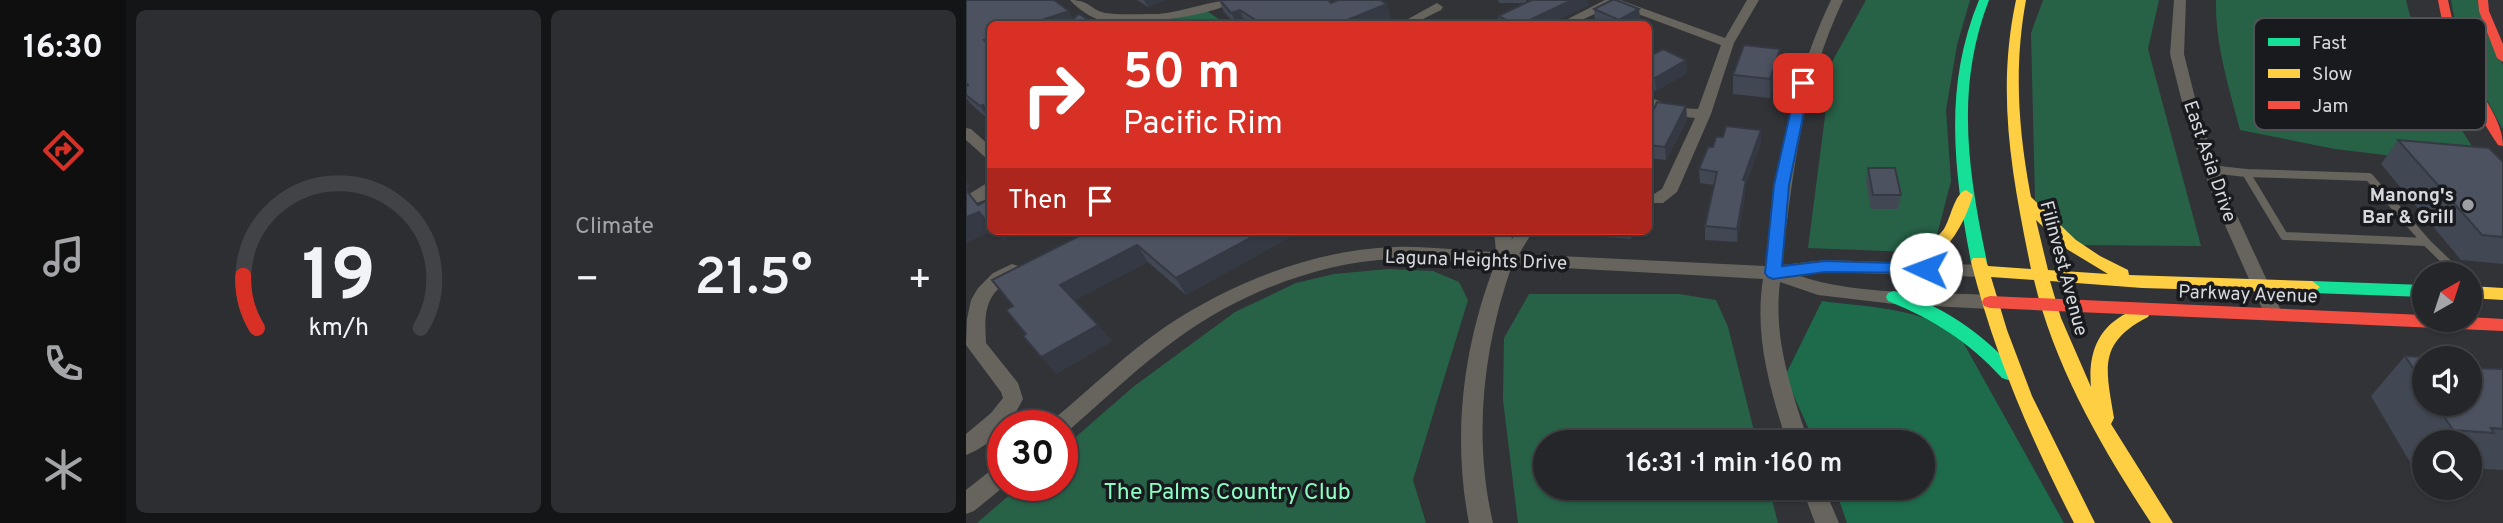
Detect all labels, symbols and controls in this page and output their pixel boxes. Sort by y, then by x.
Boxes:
legend [2254,18,2486,130]
text: 16:30 [23,29,103,69]
text: Fast [2312,32,2347,56]
text: 50 m [1123,44,1240,106]
icon: right [1008,49,1099,140]
pin [1773,53,1833,113]
text: Slow [2312,63,2352,87]
icon: arrive [1784,64,1822,102]
text: Jam [2312,95,2349,119]
street label: East Asia Drive [2177,98,2241,226]
text: Pacific Rim [1123,105,1283,145]
icon: directions [39,126,88,175]
icon: arrive [1081,182,1119,220]
place label: Manong's Bar & Grill [2362,184,2454,230]
text: Then [1008,185,1067,218]
marker: Manong's Bar & Grill [2460,197,2476,213]
street label: Filinvest Avenue [2034,198,2093,339]
text: Climate [575,213,654,242]
icon: music [39,232,88,281]
position arrow [1889,232,1963,306]
text: 19 [302,234,375,326]
street label: Laguna Heights Drive [1384,246,1568,276]
text: 21.5° [695,247,812,313]
text: − [575,257,600,306]
text: + [907,257,932,306]
north arrow [2412,262,2482,332]
map controls [2412,262,2482,500]
street label: Parkway Avenue [2178,281,2318,309]
text: km/h [308,312,369,344]
icon: phone [39,339,88,388]
button: sound [2412,346,2482,416]
speed limit sign: 30 [987,410,1078,501]
button: search [2412,430,2482,500]
icon: climate [39,445,88,494]
text: 16:31 · 1 min · 160 m [1626,448,1842,481]
park label: The Palms Country Club [1103,479,1351,508]

